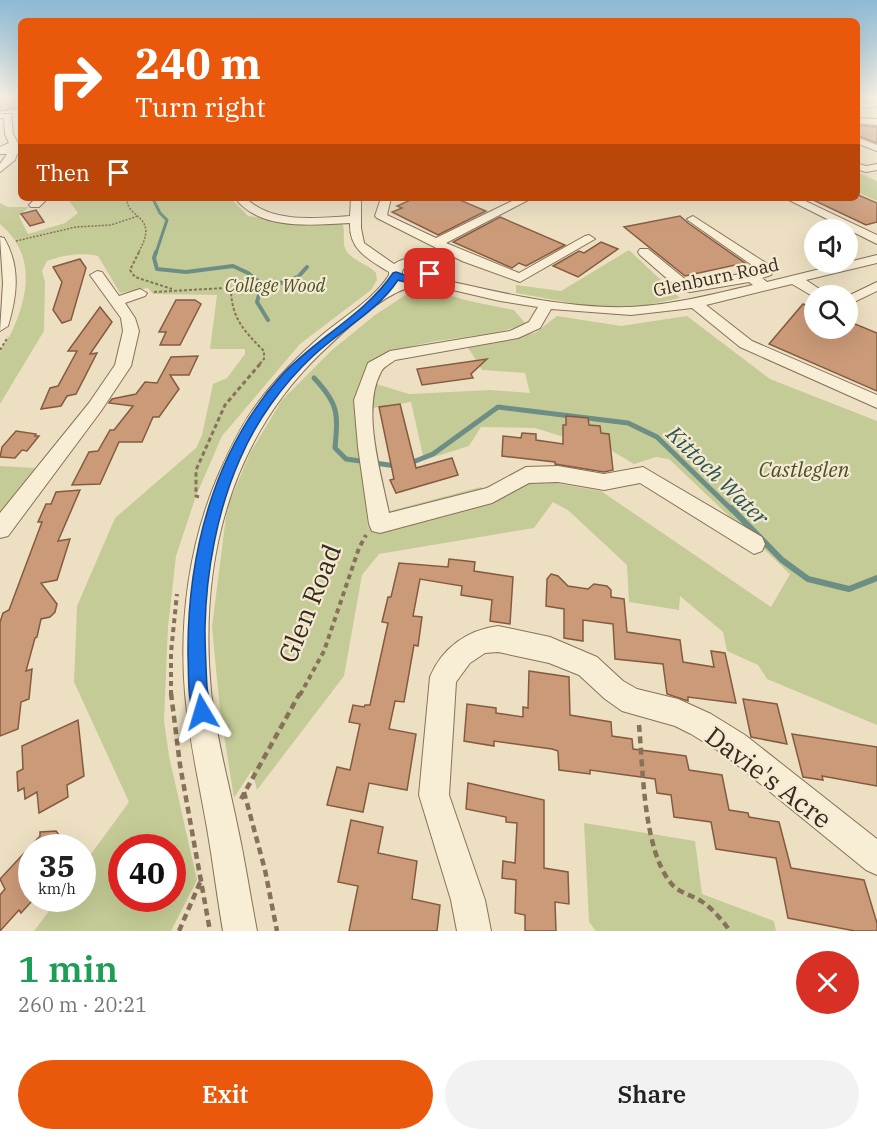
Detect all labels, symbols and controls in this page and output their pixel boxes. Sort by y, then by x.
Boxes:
text: 240 m [135,36,261,91]
icon: right [36,42,114,120]
text: Turn right [135,89,266,124]
icon: arrive [102,156,135,189]
text: Then [36,158,90,187]
map controls [804,219,858,339]
button: sound [804,219,858,273]
pin [404,248,455,299]
street label: Glenburn Road [651,252,781,302]
icon: arrive [413,257,446,290]
park label: College Wood [225,274,326,297]
button: search [804,285,858,339]
water label: Kittoch Water [660,418,776,532]
park label: Castleglen [758,455,850,483]
street label: Glen Road [270,539,348,667]
position arrow [170,680,234,744]
street label: Davie's Acre [699,719,839,835]
speed limit sign: 40 [108,834,186,912]
text: 35 [39,846,75,885]
text: km/h [38,879,76,898]
text: 1 min [18,945,118,992]
button: close [796,951,859,1014]
text: 260 m · 20:21 [18,991,147,1018]
button: Exit [18,1060,433,1129]
button: Share [445,1060,859,1129]

